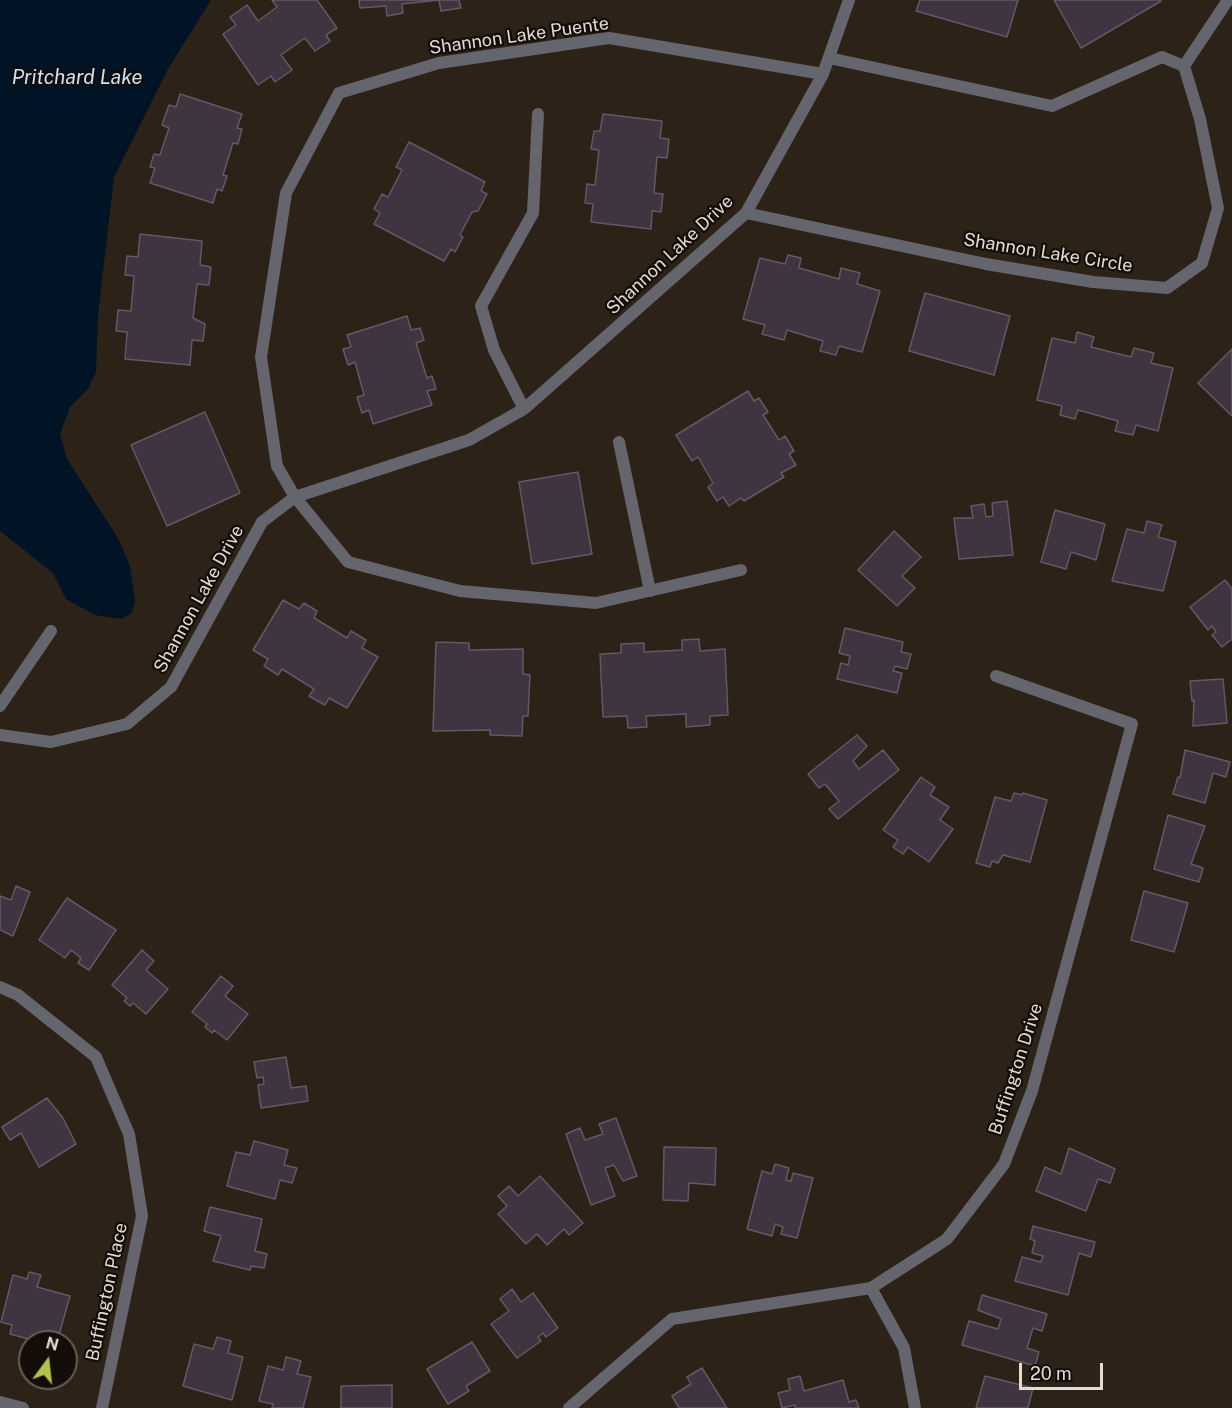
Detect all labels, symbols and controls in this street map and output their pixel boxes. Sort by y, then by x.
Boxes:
street label: Shannon Lake Puente [428,13,610,59]
water label: Pritchard Lake [12,66,142,90]
street label: Shannon Lake Drive [602,191,738,319]
street label: Shannon Lake Circle [962,229,1134,277]
street label: Shannon Lake Drive [149,521,249,677]
street label: Buffington Drive [985,1000,1047,1138]
street label: Buffington Place [82,1221,132,1363]
north arrow [18,1330,78,1390]
text: N [44,1333,61,1355]
scale bar [1022,1351,1106,1389]
text: 20 m [1030,1363,1072,1384]

